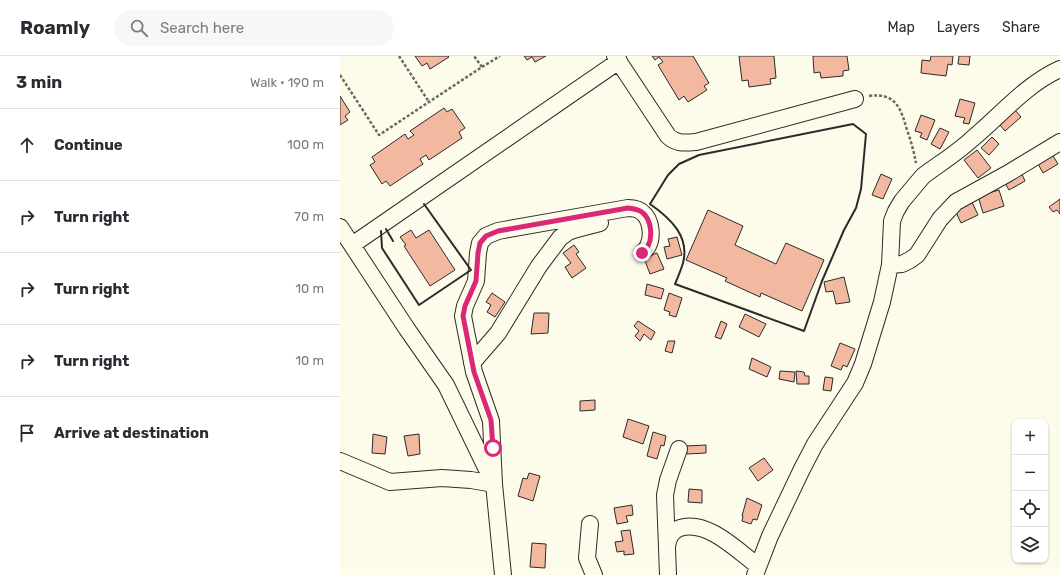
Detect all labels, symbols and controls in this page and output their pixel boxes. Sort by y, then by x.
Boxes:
search box [114,10,394,46]
text: Roamly [20,16,90,39]
icon: search [128,17,150,39]
text: Search here [160,19,244,37]
text: Map [888,19,915,36]
text: Layers [937,19,980,36]
text: Share [1002,19,1040,36]
text: 3 min [16,72,62,92]
text: Walk · 190 m [250,75,324,90]
icon: ahead [16,134,38,156]
text: Continue [54,136,123,154]
text: 100 m [287,137,324,152]
icon: right [16,206,38,228]
text: Turn right [54,208,129,226]
text: 70 m [294,209,324,224]
route end [633,244,651,262]
icon: right [16,278,38,300]
text: Turn right [54,280,129,298]
text: 10 m [295,281,324,296]
icon: right [16,350,38,372]
text: Turn right [54,352,129,370]
text: 10 m [295,353,324,368]
map controls [1012,419,1048,563]
button: + [1012,419,1048,455]
icon: arrive [16,422,38,444]
text: Arrive at destination [54,424,209,442]
route start [484,439,502,457]
button: − [1012,455,1048,491]
button: locate [1012,491,1048,527]
button: layers [1012,527,1048,563]

